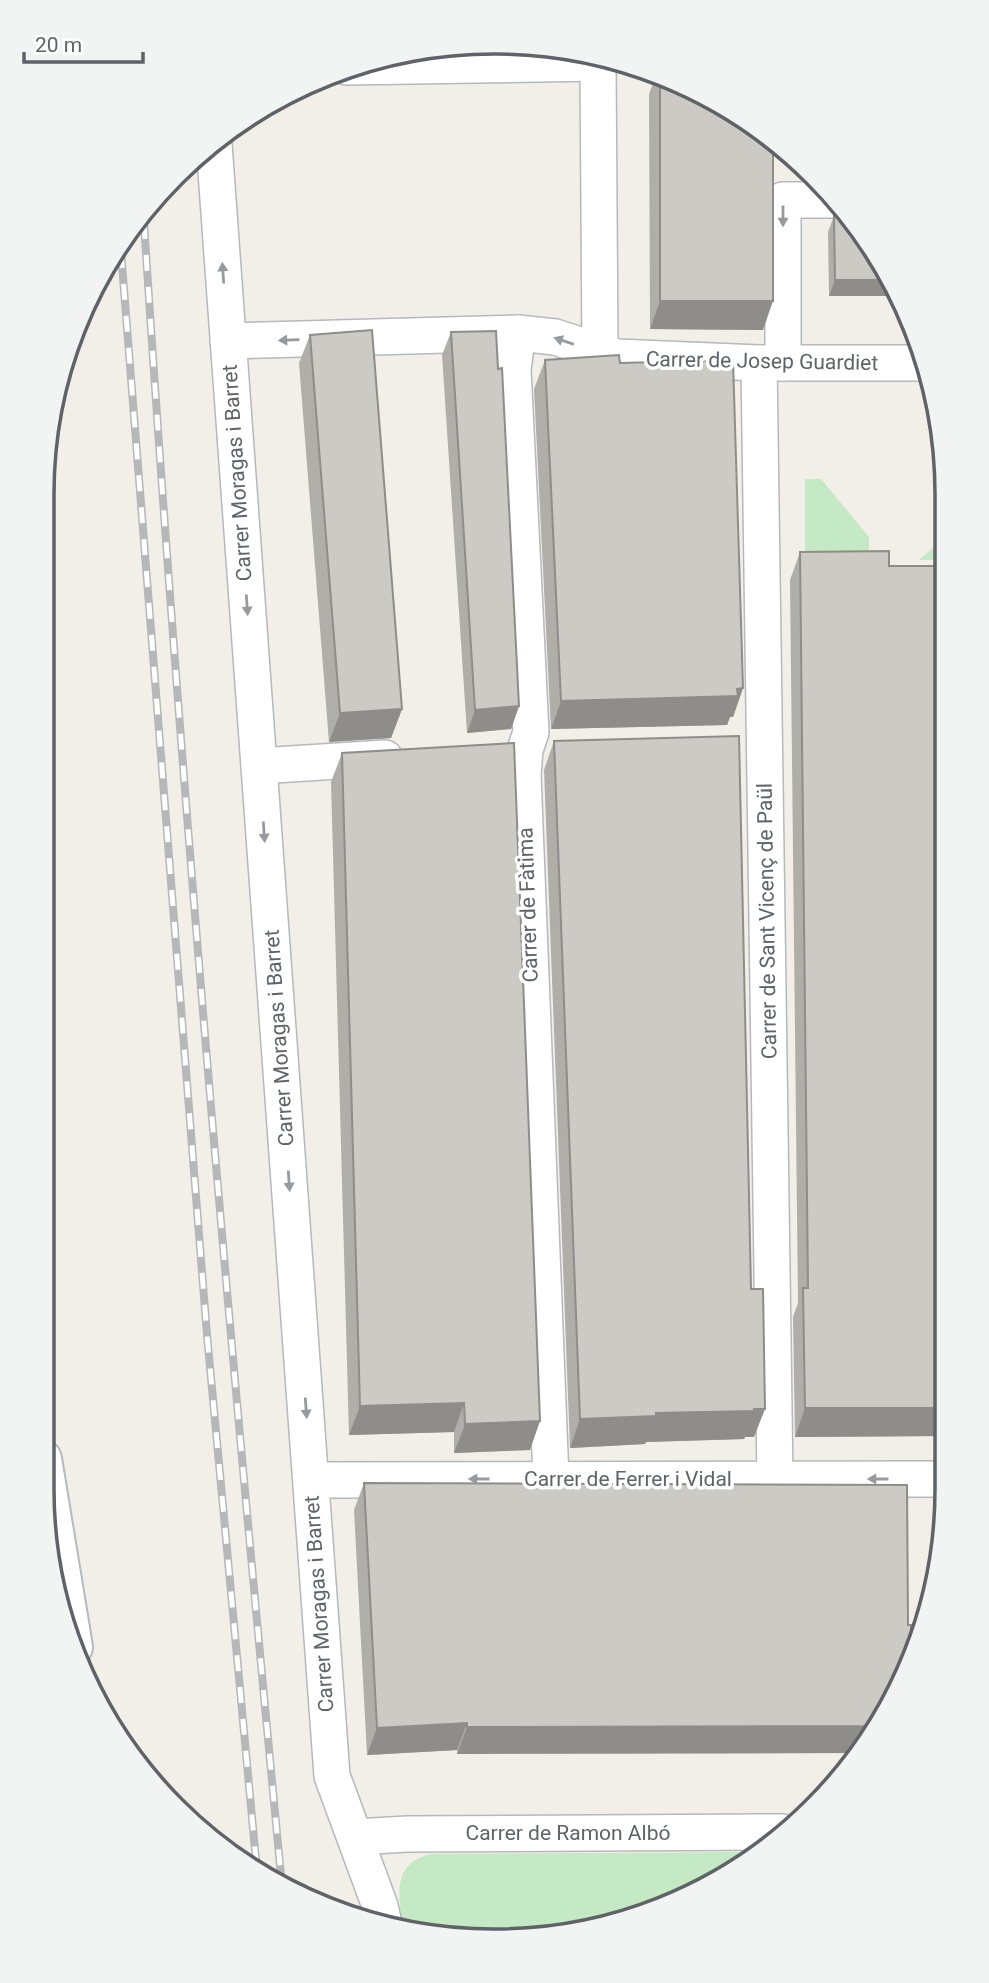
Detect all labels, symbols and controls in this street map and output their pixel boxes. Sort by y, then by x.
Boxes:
scale bar [24,21,144,65]
text: 20 m [35,33,82,57]
one-way arrow [777,205,789,227]
one-way arrow [217,262,228,284]
one-way arrow [278,334,300,345]
one-way arrow [554,335,575,346]
street label: Carrer de Josep Guardiet [646,347,879,375]
street label: Carrer Moragas i Barret [217,364,257,582]
one-way arrow [242,594,253,616]
street label: Carrer de Sant Vicenç de Paül [753,783,781,1059]
one-way arrow [259,821,270,843]
street label: Carrer de Fàtima [513,827,543,983]
street label: Carrer Moragas i Barret [259,929,299,1147]
one-way arrow [284,1170,295,1192]
one-way arrow [300,1397,311,1419]
street label: Carrer de Ferrer i Vidal [524,1467,732,1491]
one-way arrow [467,1473,489,1485]
one-way arrow [866,1473,888,1485]
street label: Carrer Moragas i Barret [299,1495,339,1713]
street label: Carrer de Ramon Albó [466,1821,670,1845]

